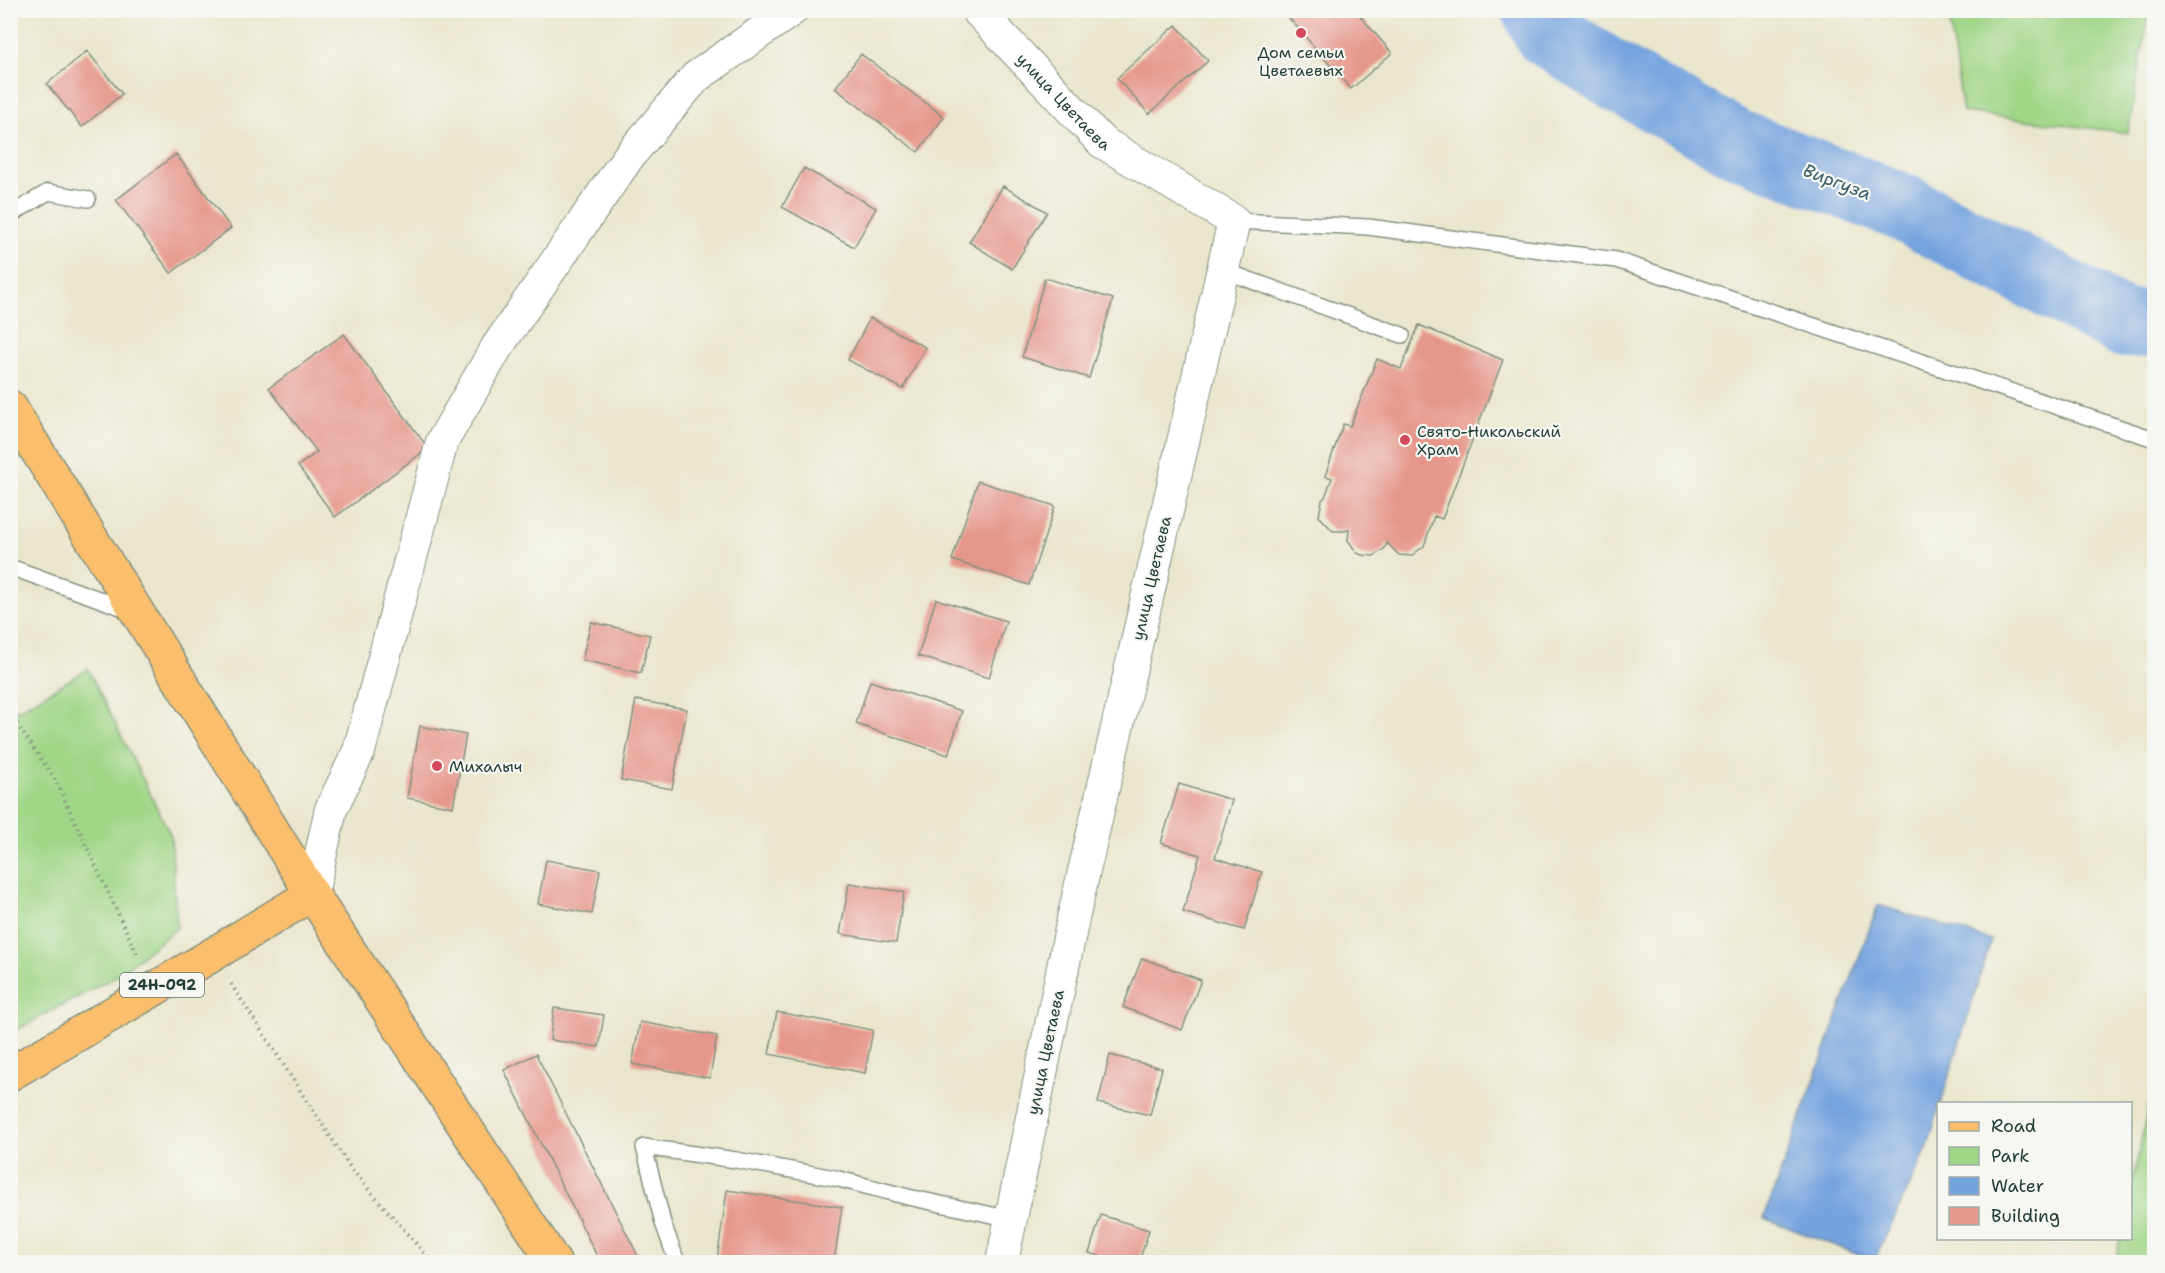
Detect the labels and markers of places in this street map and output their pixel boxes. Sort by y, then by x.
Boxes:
marker: Дом семьи Цветаевых [1294,26,1308,40]
place label: Дом семьи Цветаевых [1257,42,1345,81]
place label: Свято-Никольский Храм [1417,421,1561,460]
marker: Свято-Никольский Храм [1398,433,1412,447]
place label: Михалыч [449,756,522,777]
marker: Михалыч [430,759,444,773]

